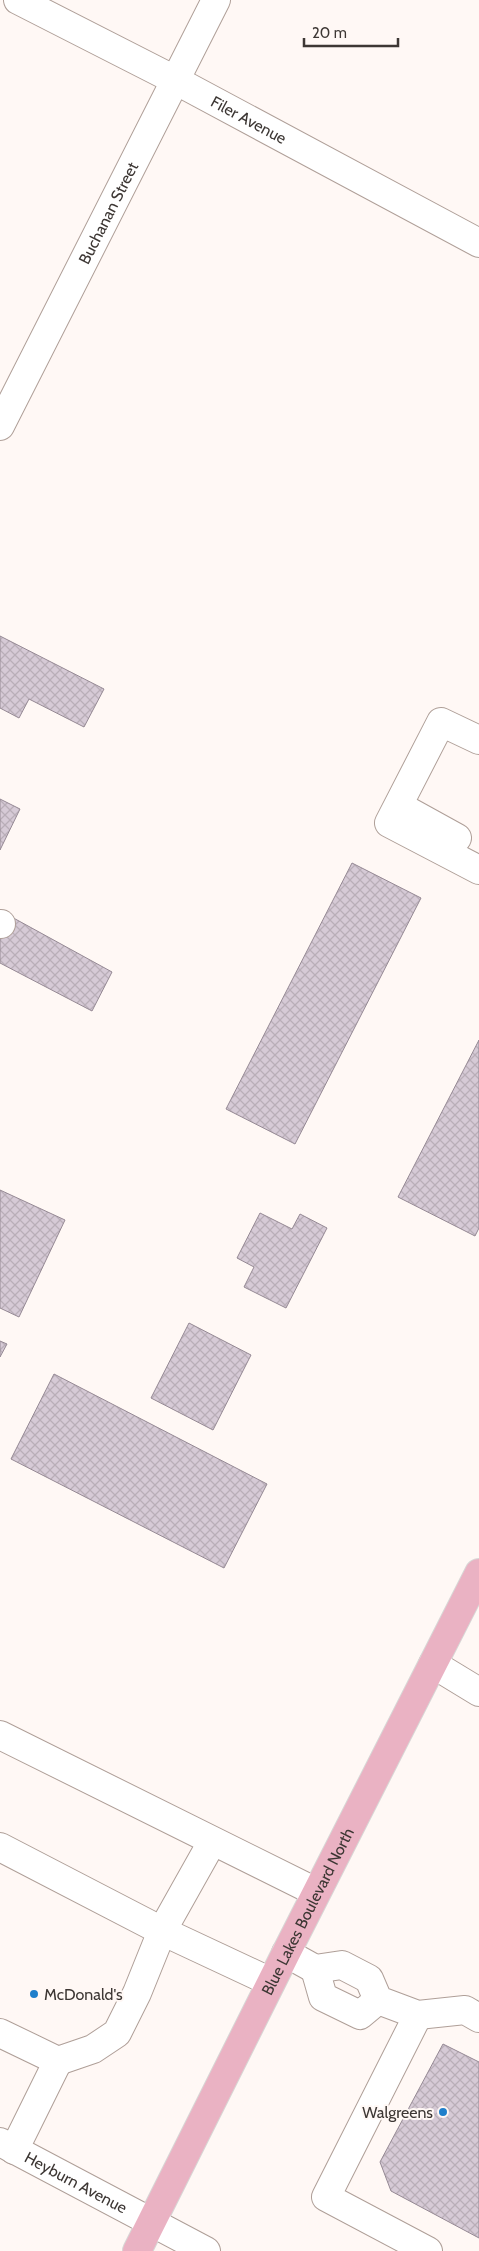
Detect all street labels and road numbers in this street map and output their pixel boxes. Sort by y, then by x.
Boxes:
street label: Filer Avenue [208,92,290,148]
street label: Buchanan Street [75,158,143,267]
street label: Blue Lakes Boulevard North [258,1825,358,1998]
street label: Heyburn Avenue [21,2148,130,2217]

